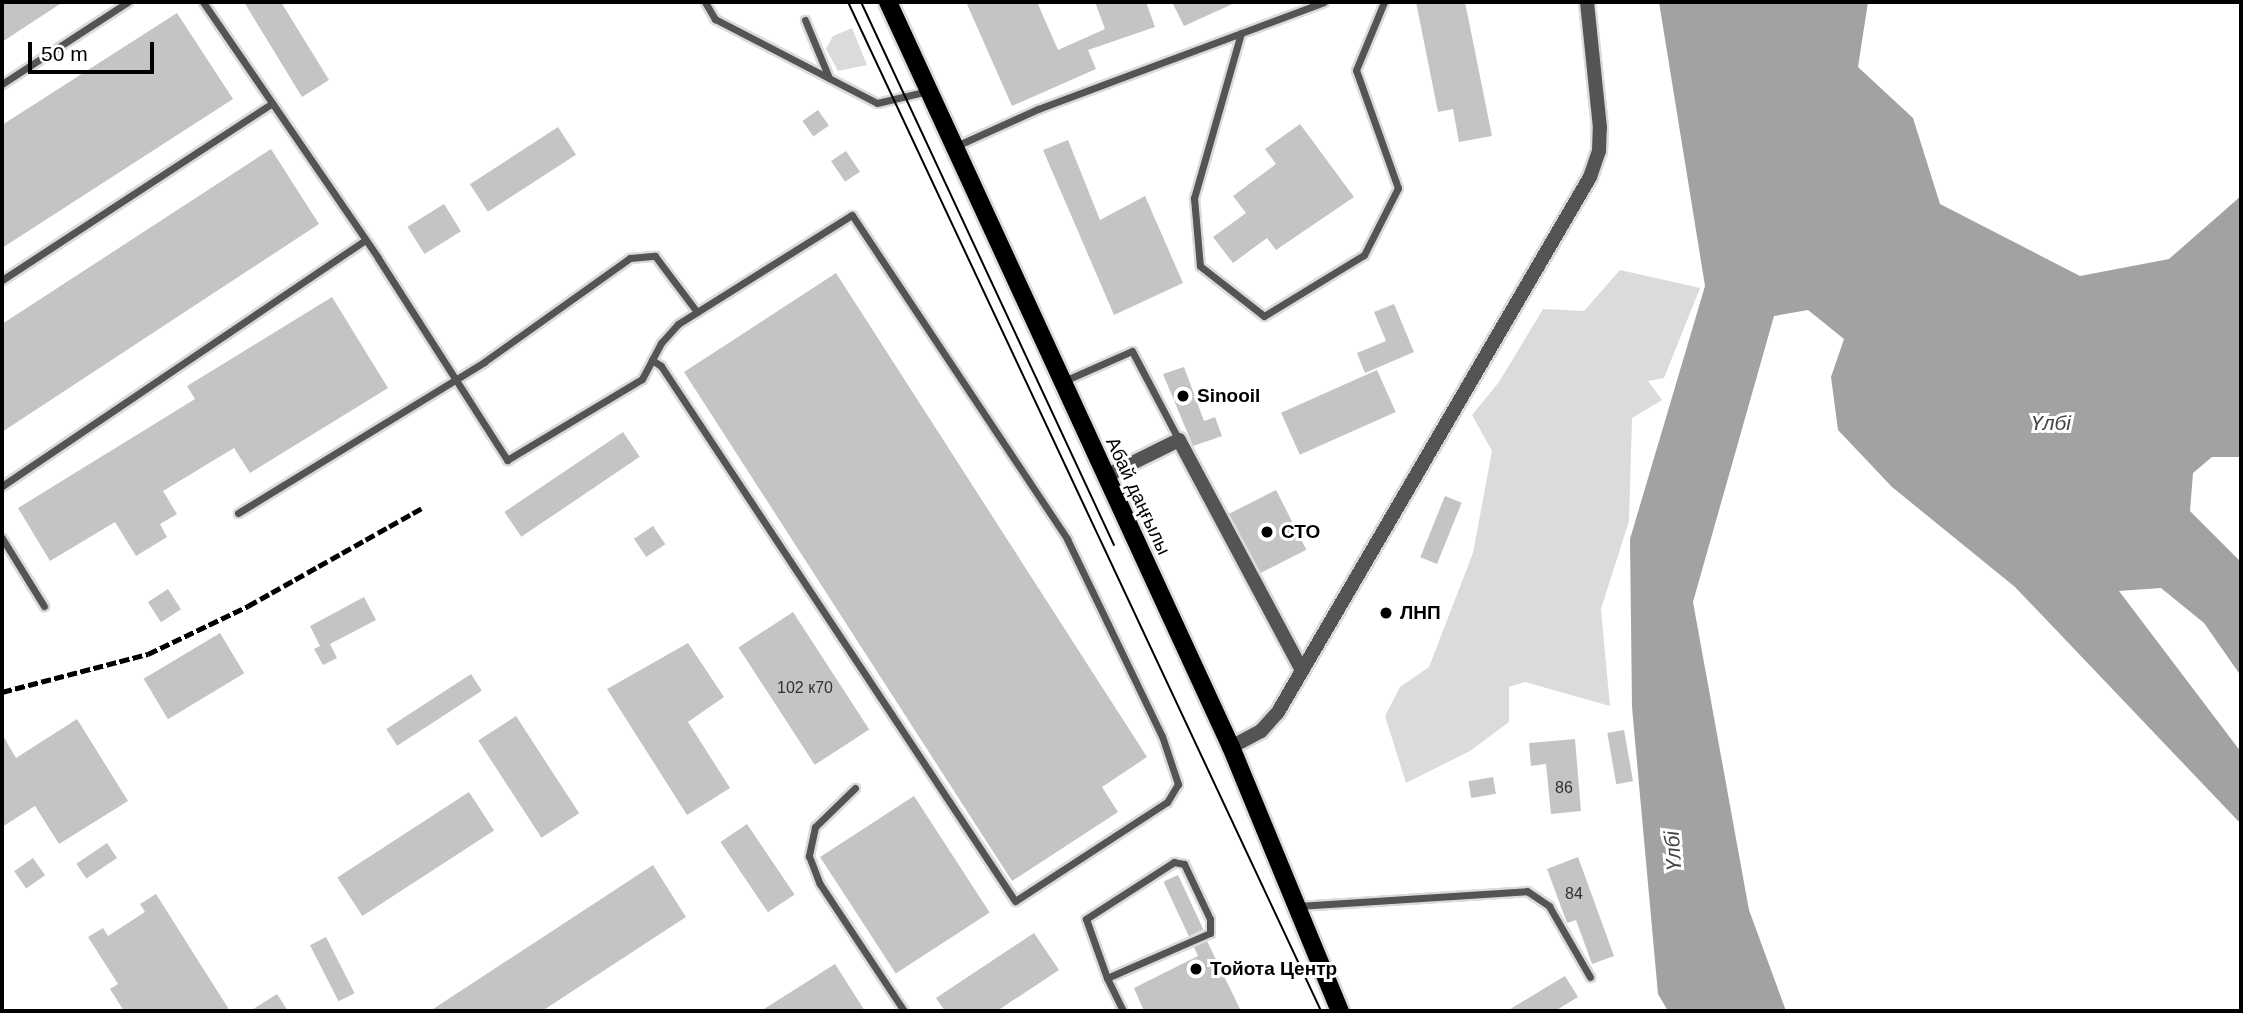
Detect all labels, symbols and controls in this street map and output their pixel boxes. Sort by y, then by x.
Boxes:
scale bar [32,28,158,72]
text: 50 m [41,42,88,65]
place label: Sinooil [1197,385,1260,407]
marker: Sinooil [1175,388,1191,404]
water label: Үлбі [2031,410,2071,436]
street label: Абай даңғылы [1101,434,1175,558]
place label: СТО [1281,521,1320,543]
marker: СТО [1259,524,1275,540]
place label: ЛНП [1400,602,1441,624]
marker: ЛНП [1378,605,1394,621]
house number: 102 к70 [777,678,833,698]
house number: 86 [1555,778,1573,798]
water label: Үлбі [1659,830,1687,872]
house number: 84 [1565,884,1583,904]
place label: Тойота Центр [1210,958,1337,980]
marker: Тойота Центр [1188,961,1204,977]

